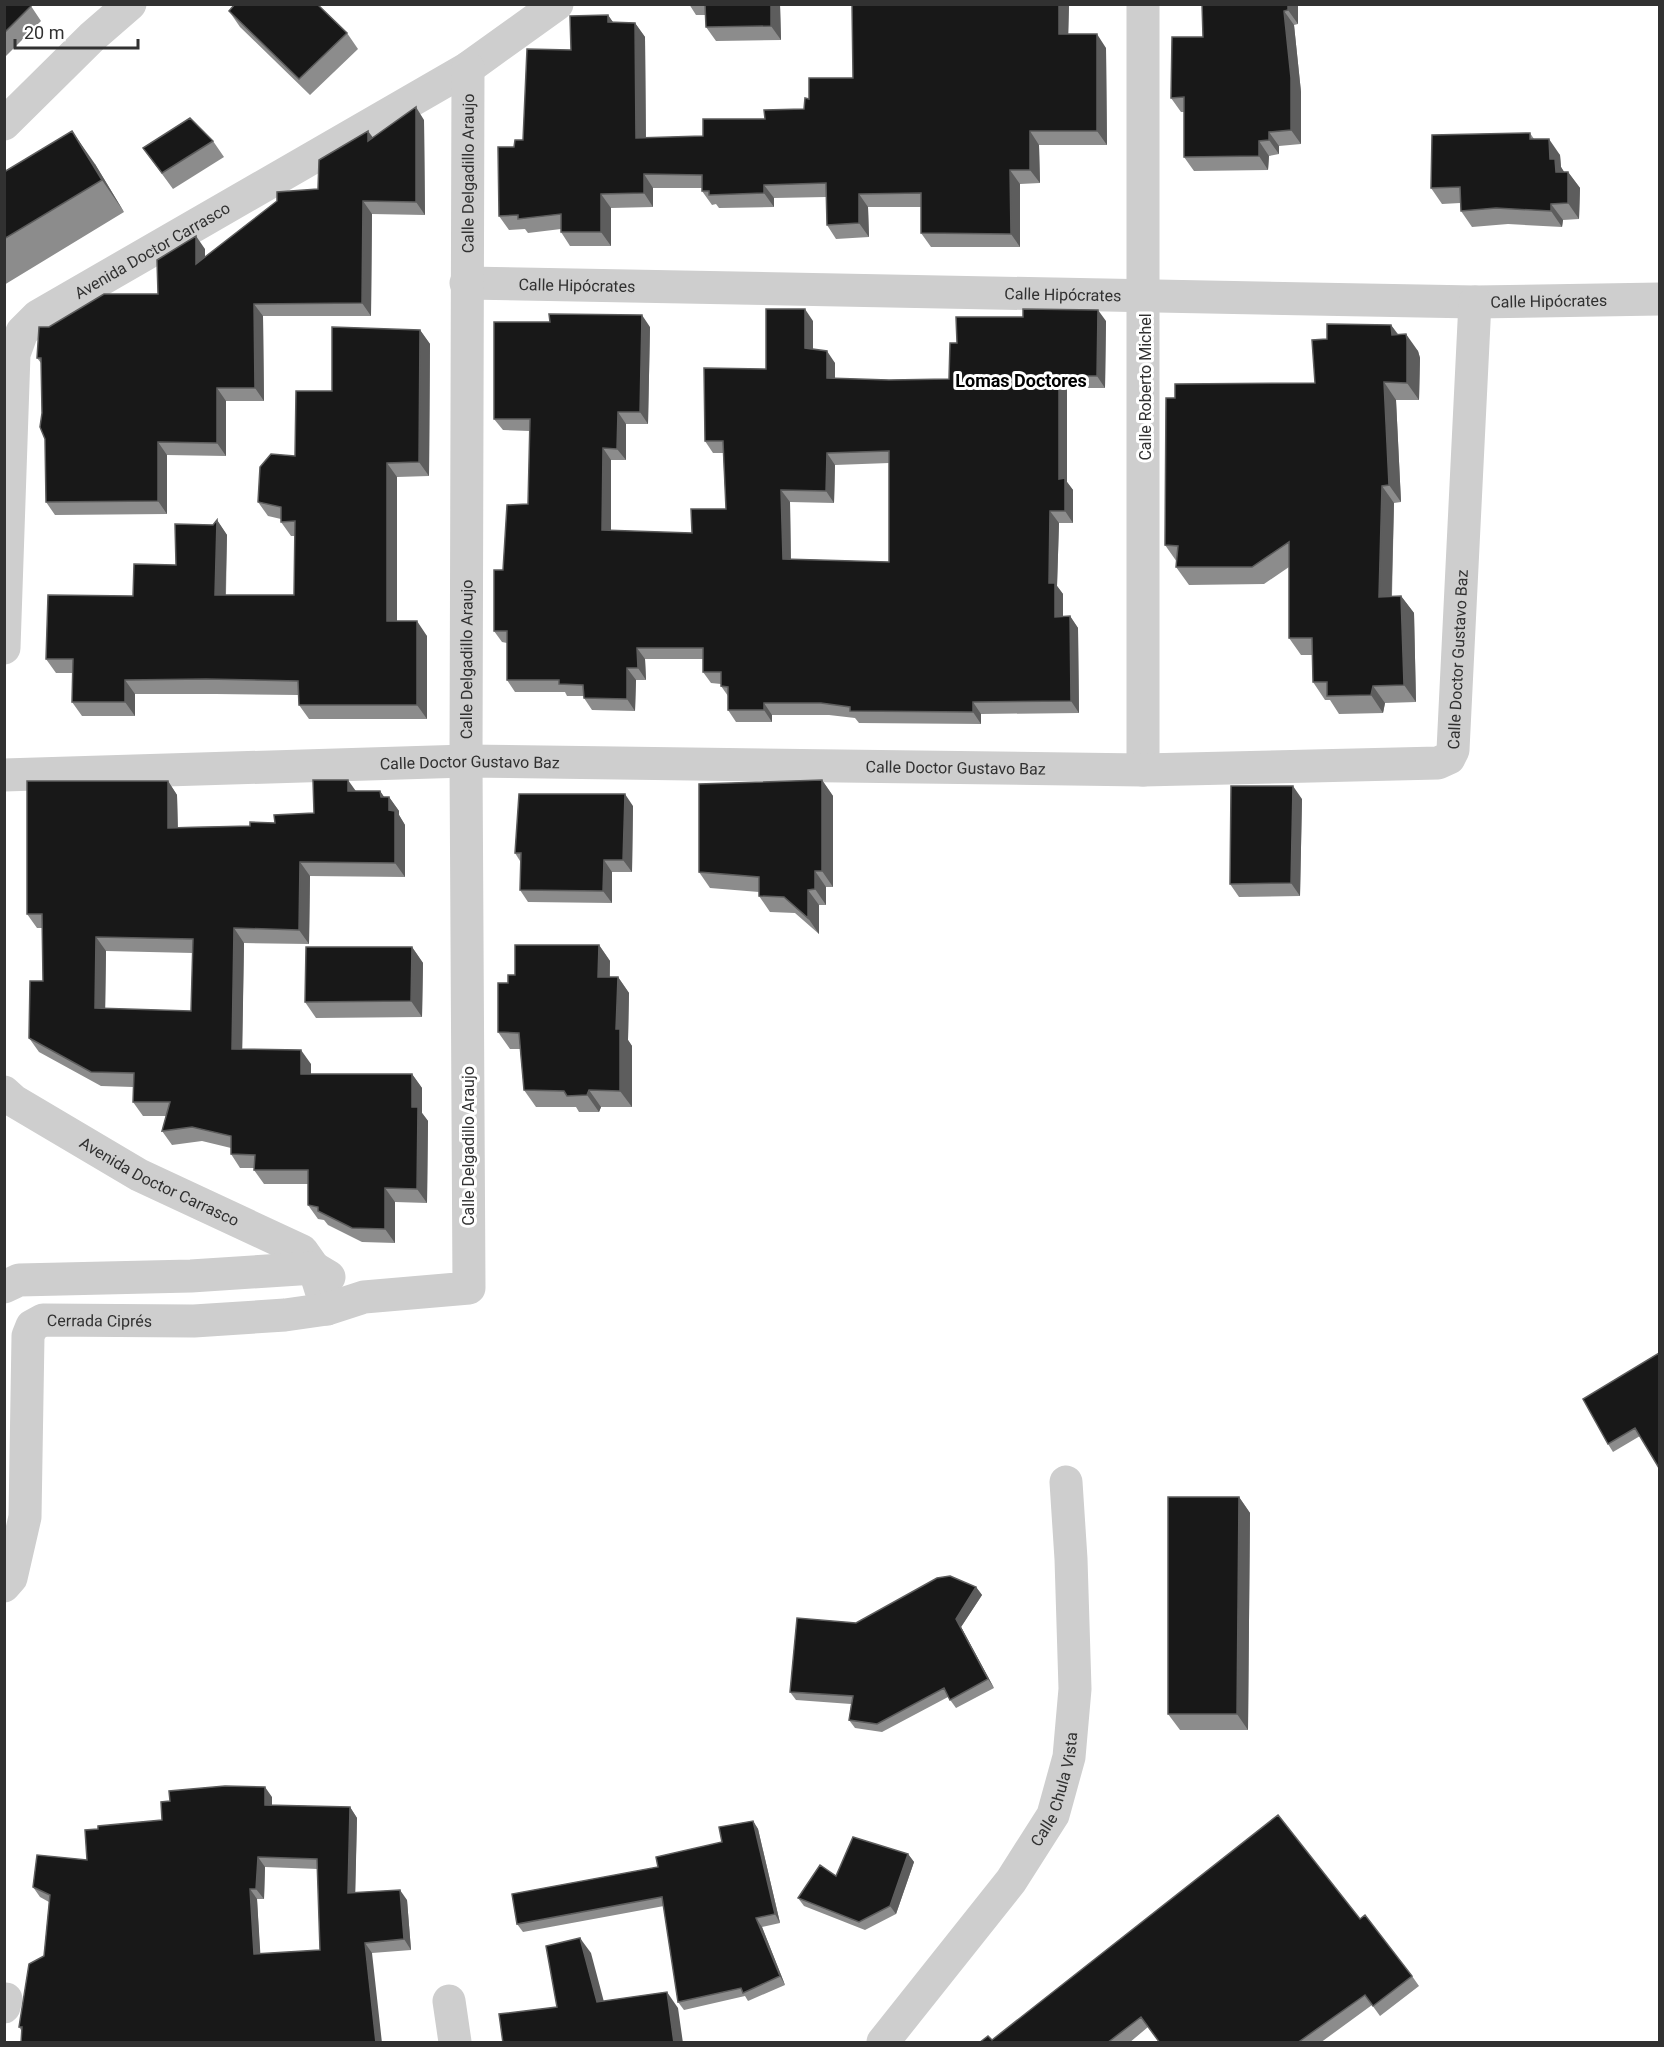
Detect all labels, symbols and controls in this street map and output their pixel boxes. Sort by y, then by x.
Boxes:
scale bar [15,12,138,50]
text: 20 m [24,22,64,43]
street label: Calle Delgadillo Araujo [458,94,478,253]
street label: Avenida Doctor Carrasco [71,198,234,303]
street label: Calle Hipócrates [518,275,636,296]
street label: Calle Hipócrates [1004,284,1122,305]
street label: Calle Hipócrates [1490,291,1607,312]
street label: Calle Roberto Michel [1136,313,1155,461]
district label: Lomas Doctores [955,370,1087,391]
street label: Calle Doctor Gustavo Baz [1444,569,1472,750]
street label: Calle Delgadillo Araujo [457,580,477,739]
street label: Calle Doctor Gustavo Baz [379,752,560,774]
street label: Calle Doctor Gustavo Baz [866,757,1046,779]
street label: Calle Delgadillo Araujo [459,1066,478,1226]
street label: Avenida Doctor Carrasco [76,1133,242,1230]
street label: Cerrada Ciprés [47,1311,152,1331]
street label: Calle Chula Vista [1027,1731,1081,1850]

